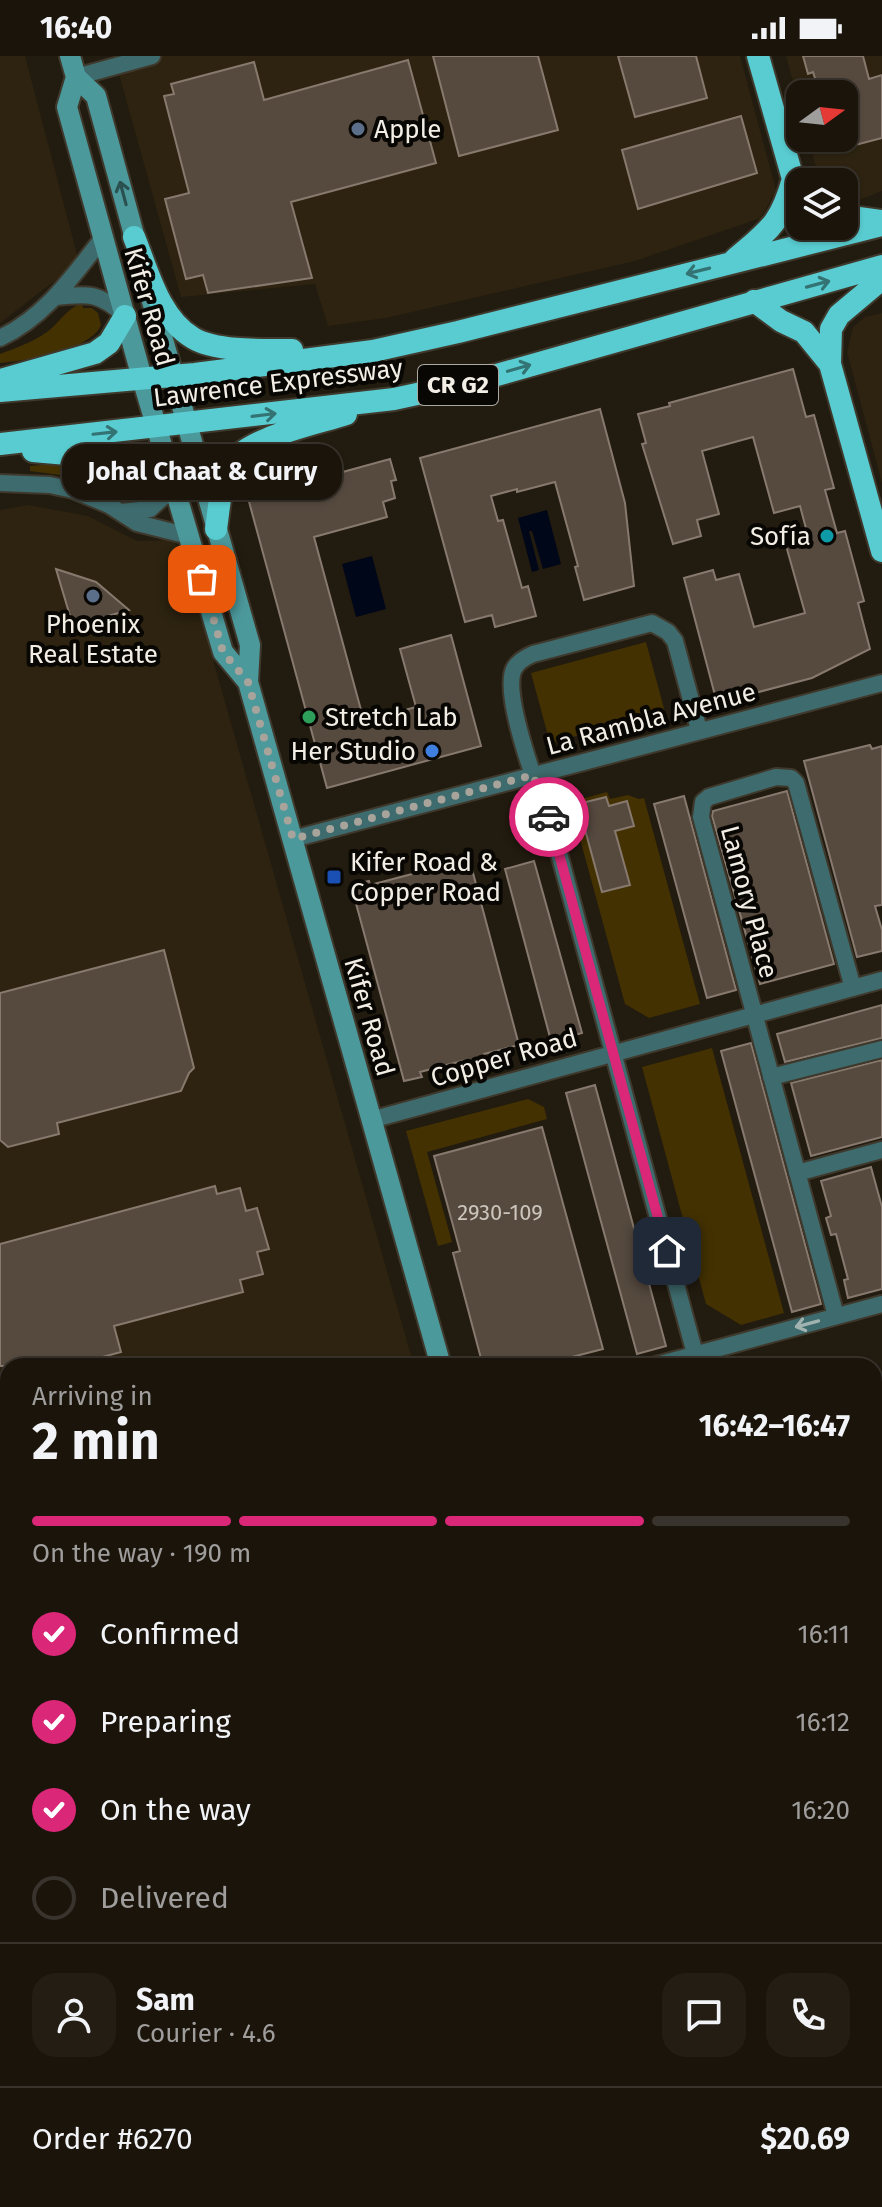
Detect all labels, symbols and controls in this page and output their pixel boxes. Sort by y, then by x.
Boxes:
text: 16:40 [40,10,112,46]
north arrow [786,80,858,152]
map controls [786,80,858,240]
place label: Apple [374,114,441,145]
marker: Apple [349,120,367,138]
button: layers [786,168,858,240]
one-way arrow [114,181,129,207]
street label: Kifer Road [117,244,181,370]
one-way arrow [685,264,711,279]
one-way arrow [804,275,830,290]
street label: Lawrence Expressway [151,352,405,414]
one-way arrow [506,360,532,375]
road number: CR G2 [418,365,498,405]
one-way arrow [250,407,277,422]
one-way arrow [92,425,118,440]
callout: Johal Chaat & Curry [62,443,342,499]
text: Johal Chaat & Curry [87,456,317,487]
place label: Sofía [750,521,811,552]
marker: Sofía [818,527,836,545]
pin [168,545,236,613]
icon: bag [180,557,224,601]
marker: Phoenix Real Estate [84,587,102,605]
place label: Phoenix Real Estate [28,609,158,670]
street label: La Rambla Avenue [543,676,759,762]
place label: Stretch Lab [325,702,458,733]
marker: Stretch Lab [300,708,318,726]
place label: Her Studio [290,736,416,767]
marker: Her Studio [423,742,441,760]
courier [509,777,589,857]
icon: car [527,795,571,839]
street label: Lamory Place [714,822,784,982]
place label: Kifer Road & Copper Road [350,847,501,908]
marker: Kifer Road & Copper Road [325,868,343,886]
street label: Kifer Road [337,954,401,1080]
street label: Copper Road [427,1022,581,1094]
house number: 2930-109 [457,1199,543,1226]
pin [633,1217,701,1285]
icon: home [645,1229,689,1273]
one-way arrow [794,1318,820,1333]
text: Arriving in [32,1381,153,1412]
text: 16:42–16:47 [699,1408,850,1444]
text: 2 min [32,1410,160,1473]
text: On the way · 190 m [32,1538,251,1569]
icon: check [32,1612,76,1656]
text: Confirmed [100,1616,240,1652]
text: 16:11 [798,1619,850,1650]
icon: check [32,1700,76,1744]
text: Preparing [100,1704,231,1740]
text: 16:12 [796,1707,850,1738]
icon: check [32,1788,76,1832]
text: On the way [100,1792,251,1828]
text: 16:20 [791,1795,850,1826]
text: Delivered [100,1880,229,1916]
button: person [32,1973,116,2057]
button: chat [662,1973,746,2057]
button: phone [766,1973,850,2057]
text: Sam [136,1982,195,2018]
text: Courier · 4.6 [136,2018,276,2049]
text: Order #6270 [32,2121,193,2157]
text: $20.69 [761,2121,850,2157]

